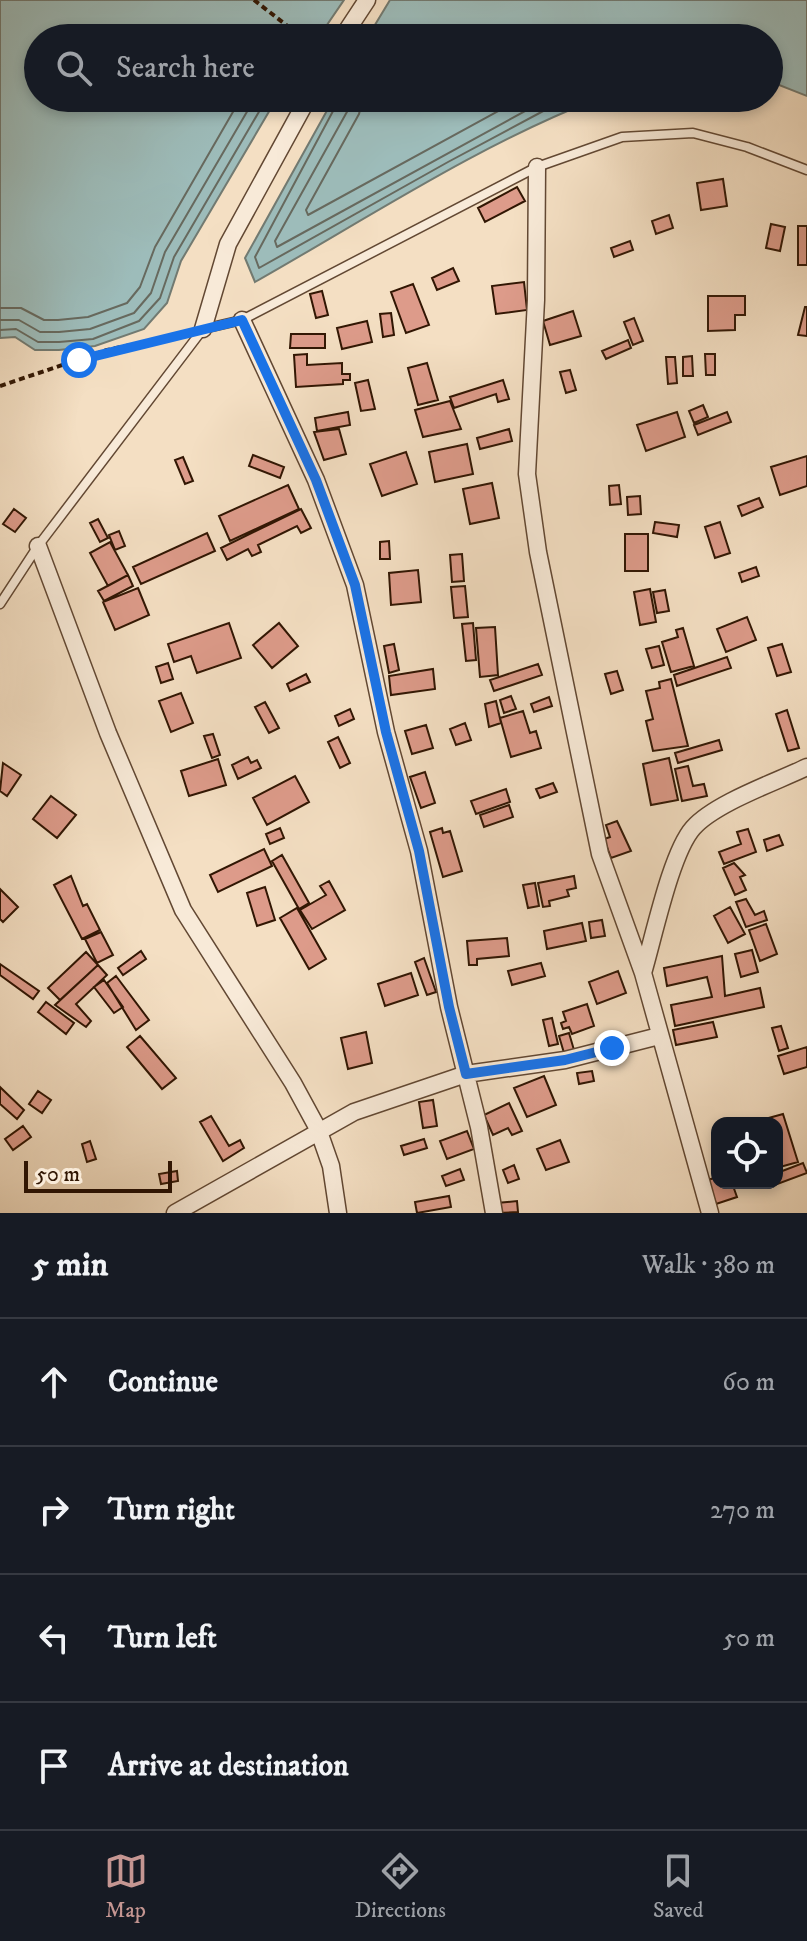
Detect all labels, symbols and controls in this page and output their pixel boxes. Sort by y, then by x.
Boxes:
search box [24,24,783,112]
icon: search [52,46,96,90]
text: Search here [116,50,255,87]
route start [61,342,97,378]
route end [594,1030,630,1066]
map controls [711,1117,783,1189]
button: locate [711,1117,783,1189]
scale bar [24,1157,172,1193]
text: 50 m [36,1161,80,1188]
text: 5 min [32,1244,108,1286]
text: Walk · 380 m [642,1249,775,1282]
icon: ahead [32,1360,76,1404]
text: Continue [108,1364,218,1401]
text: 60 m [722,1366,775,1399]
icon: right [32,1488,76,1532]
text: Turn right [108,1492,235,1529]
text: 270 m [710,1494,775,1527]
icon: left [32,1616,76,1660]
text: Turn left [108,1620,217,1657]
text: 50 m [723,1622,775,1655]
icon: arrive [32,1744,76,1788]
text: Arrive at destination [108,1748,349,1785]
tab: Map [104,1849,148,1924]
tab: Directions [355,1849,446,1924]
tab: Saved [653,1849,703,1924]

